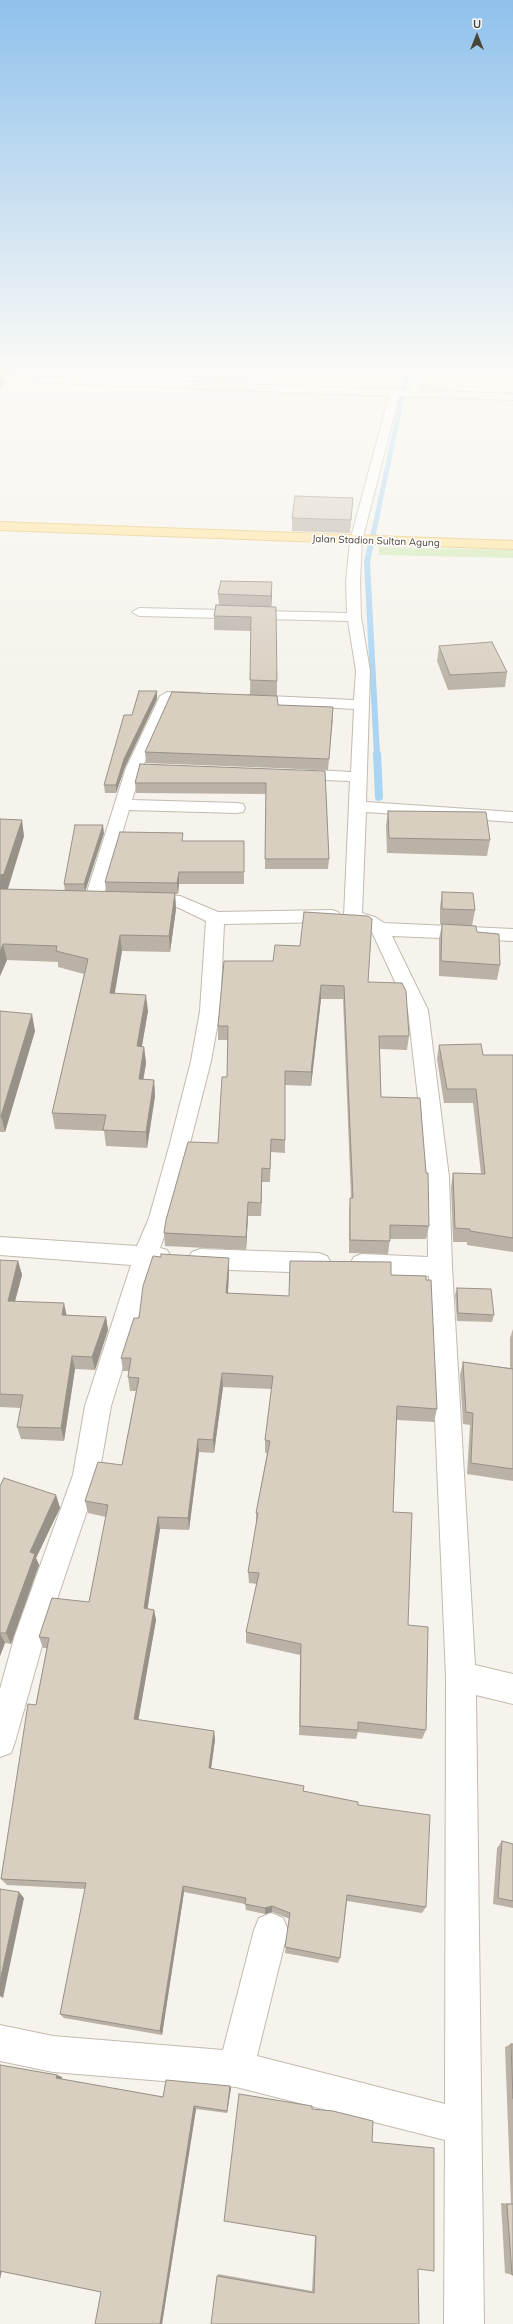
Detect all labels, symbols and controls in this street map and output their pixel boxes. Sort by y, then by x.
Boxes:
north arrow [457,16,497,56]
text: U [473,17,481,31]
street label: Jalan Stadion Sultan Agung [312,533,440,549]

